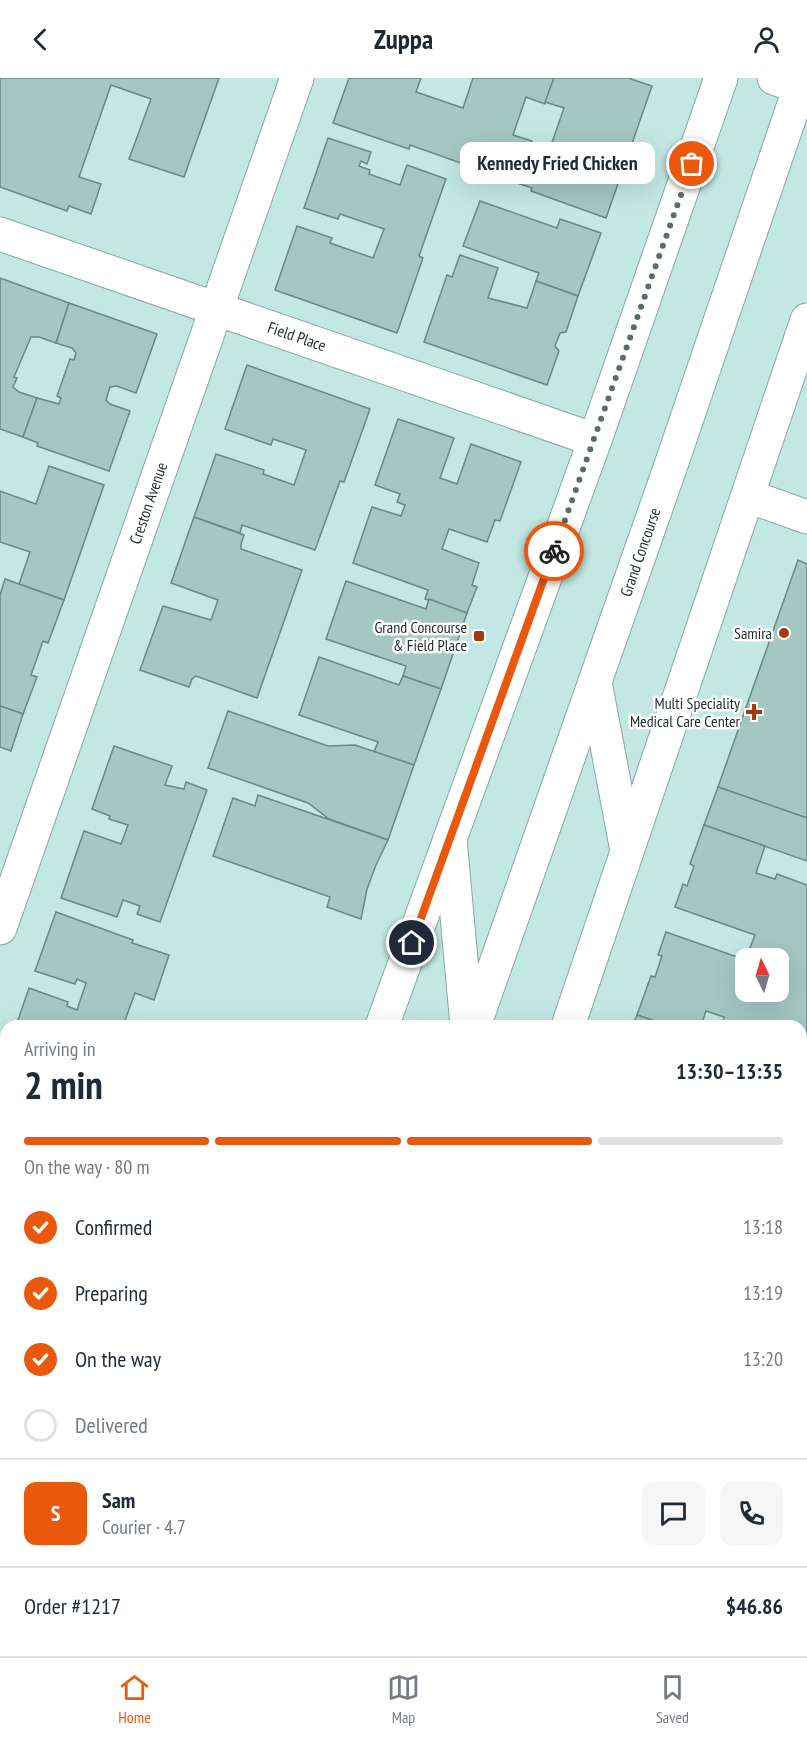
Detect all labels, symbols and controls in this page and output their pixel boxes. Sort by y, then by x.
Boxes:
text: Zuppa [374,22,433,56]
icon: back [24,23,57,56]
icon: person [750,23,783,56]
pin [666,138,717,189]
callout: Kennedy Fried Chicken [461,143,656,185]
icon: bag [675,147,708,180]
text: Kennedy Fried Chicken [477,150,638,176]
street label: Field Place [265,317,329,355]
street label: Creston Avenue [125,459,171,547]
street label: Grand Concourse [615,505,665,599]
courier [524,521,584,581]
icon: bike [538,535,571,568]
place label: Grand Concourse & Field Place [375,617,467,655]
place label: Samira [734,623,772,643]
marker: Samira [777,626,791,640]
marker: Grand Concourse & Field Place [472,629,486,643]
place label: Multi Speciality Medical Care Center [630,693,741,731]
marker: Multi Speciality Medical Care Center [745,703,763,721]
pin [386,917,437,968]
icon: home [395,926,428,959]
north arrow [735,948,789,1002]
map controls [735,948,789,1002]
text: Arriving in [24,1036,96,1062]
text: 13:30–13:35 [676,1057,783,1085]
text: 2 min [24,1059,103,1110]
text: On the way · 80 m [24,1154,150,1180]
icon: check [24,1211,57,1244]
text: Confirmed [75,1213,152,1241]
text: 13:18 [743,1214,783,1240]
icon: check [24,1277,57,1310]
text: Preparing [75,1279,148,1307]
text: 13:19 [743,1280,783,1306]
icon: check [24,1343,57,1376]
text: On the way [75,1345,161,1373]
text: 13:20 [743,1346,783,1372]
text: Delivered [75,1411,148,1439]
button: chat [642,1482,705,1545]
button: phone [720,1482,783,1545]
text: Sam [102,1486,135,1514]
text: S [51,1499,60,1527]
text: Courier · 4.7 [102,1514,186,1540]
text: Order #1217 [24,1592,121,1620]
text: $46.86 [726,1592,783,1620]
tab: Home [118,1671,151,1727]
tab: Map [387,1671,420,1727]
tab: Saved [656,1671,689,1727]

